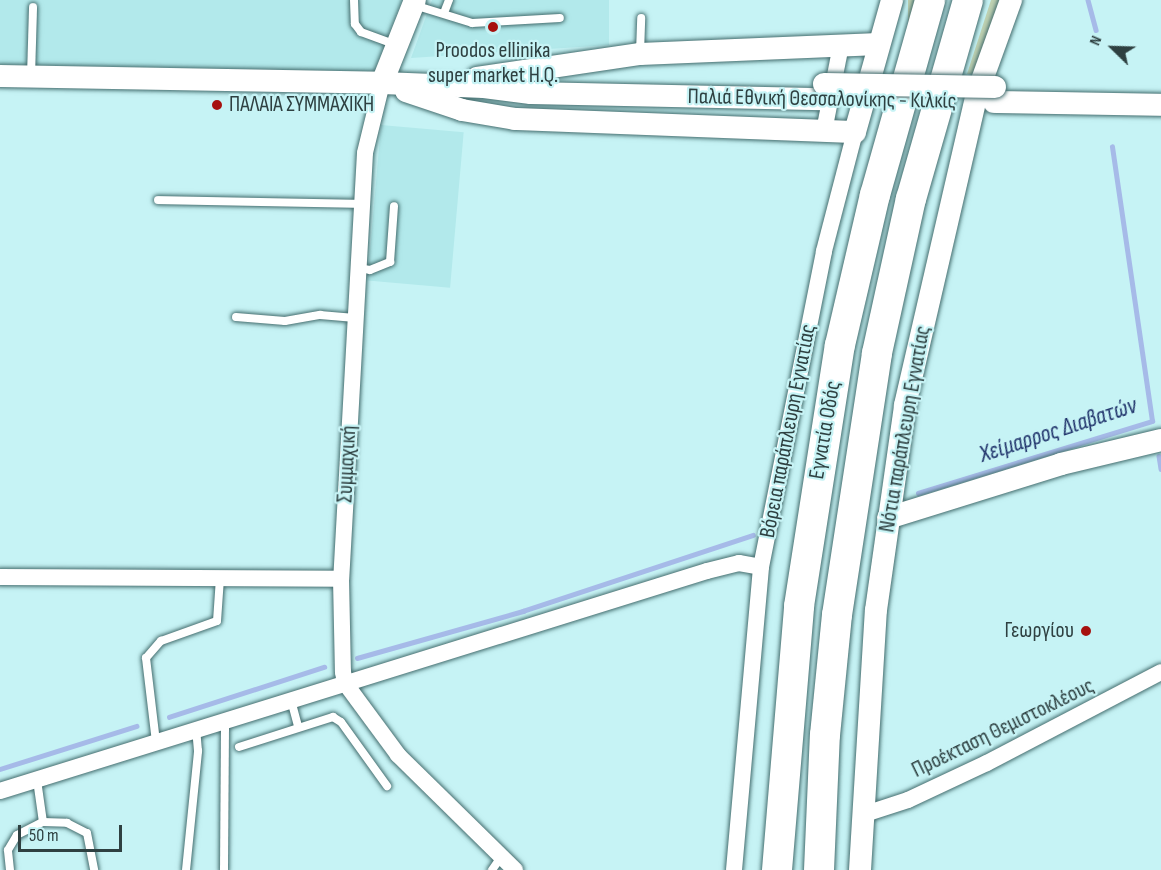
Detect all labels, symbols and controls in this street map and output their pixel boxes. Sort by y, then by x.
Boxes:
north arrow [1083,18,1143,78]
marker: Proodos ellinika super market H.Q. [486,20,500,34]
text: N [1086,33,1106,48]
place label: Proodos ellinika super market H.Q. [428,37,558,88]
street label: Παλιά Εθνική Θεσσαλονίκης - Κιλκίς [687,83,957,115]
place label: ΠΑΛΑΙΑ ΣΥΜΜΑΧΙΚΗ [229,92,374,118]
marker: ΠΑΛΑΙΑ ΣΥΜΜΑΧΙΚΗ [210,98,224,112]
street label: Βόρεια παράπλευρη Εγνατίας [754,322,822,540]
street label: Νότια παράπλευρη Εγνατίας [874,324,936,534]
street label: Εγνατία Οδός [803,379,847,481]
water label: Χείμαρρος Διαβατών [976,391,1140,469]
street label: Συμμαχική [332,425,362,503]
place label: Γεωργίου [1005,618,1074,644]
marker: Γεωργίου [1079,624,1093,638]
street label: Προέκταση Θεμιστοκλέους [908,672,1098,784]
scale bar [21,813,124,851]
text: 50 m [29,825,59,846]

